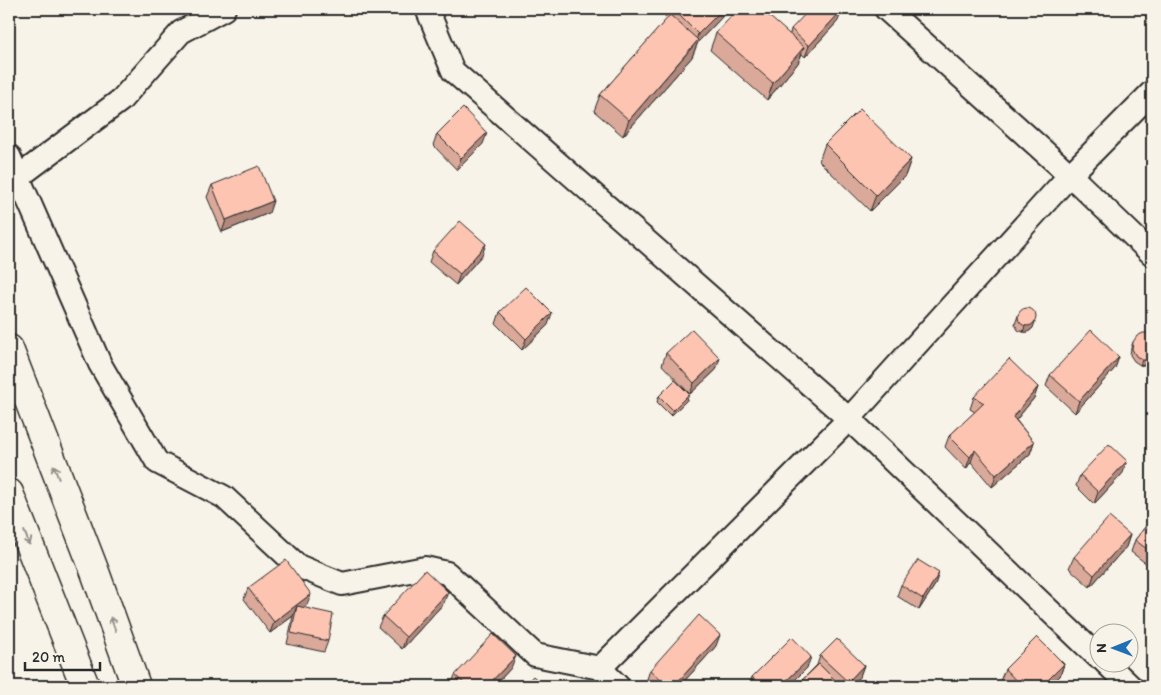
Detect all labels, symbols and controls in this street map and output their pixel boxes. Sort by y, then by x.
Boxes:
one-way arrow [51,465,60,480]
one-way arrow [23,530,32,546]
one-way arrow [108,617,117,632]
north arrow [1088,622,1138,672]
scale bar [25,640,100,672]
text: N [1093,643,1110,653]
text: 20 m [32,648,66,666]

